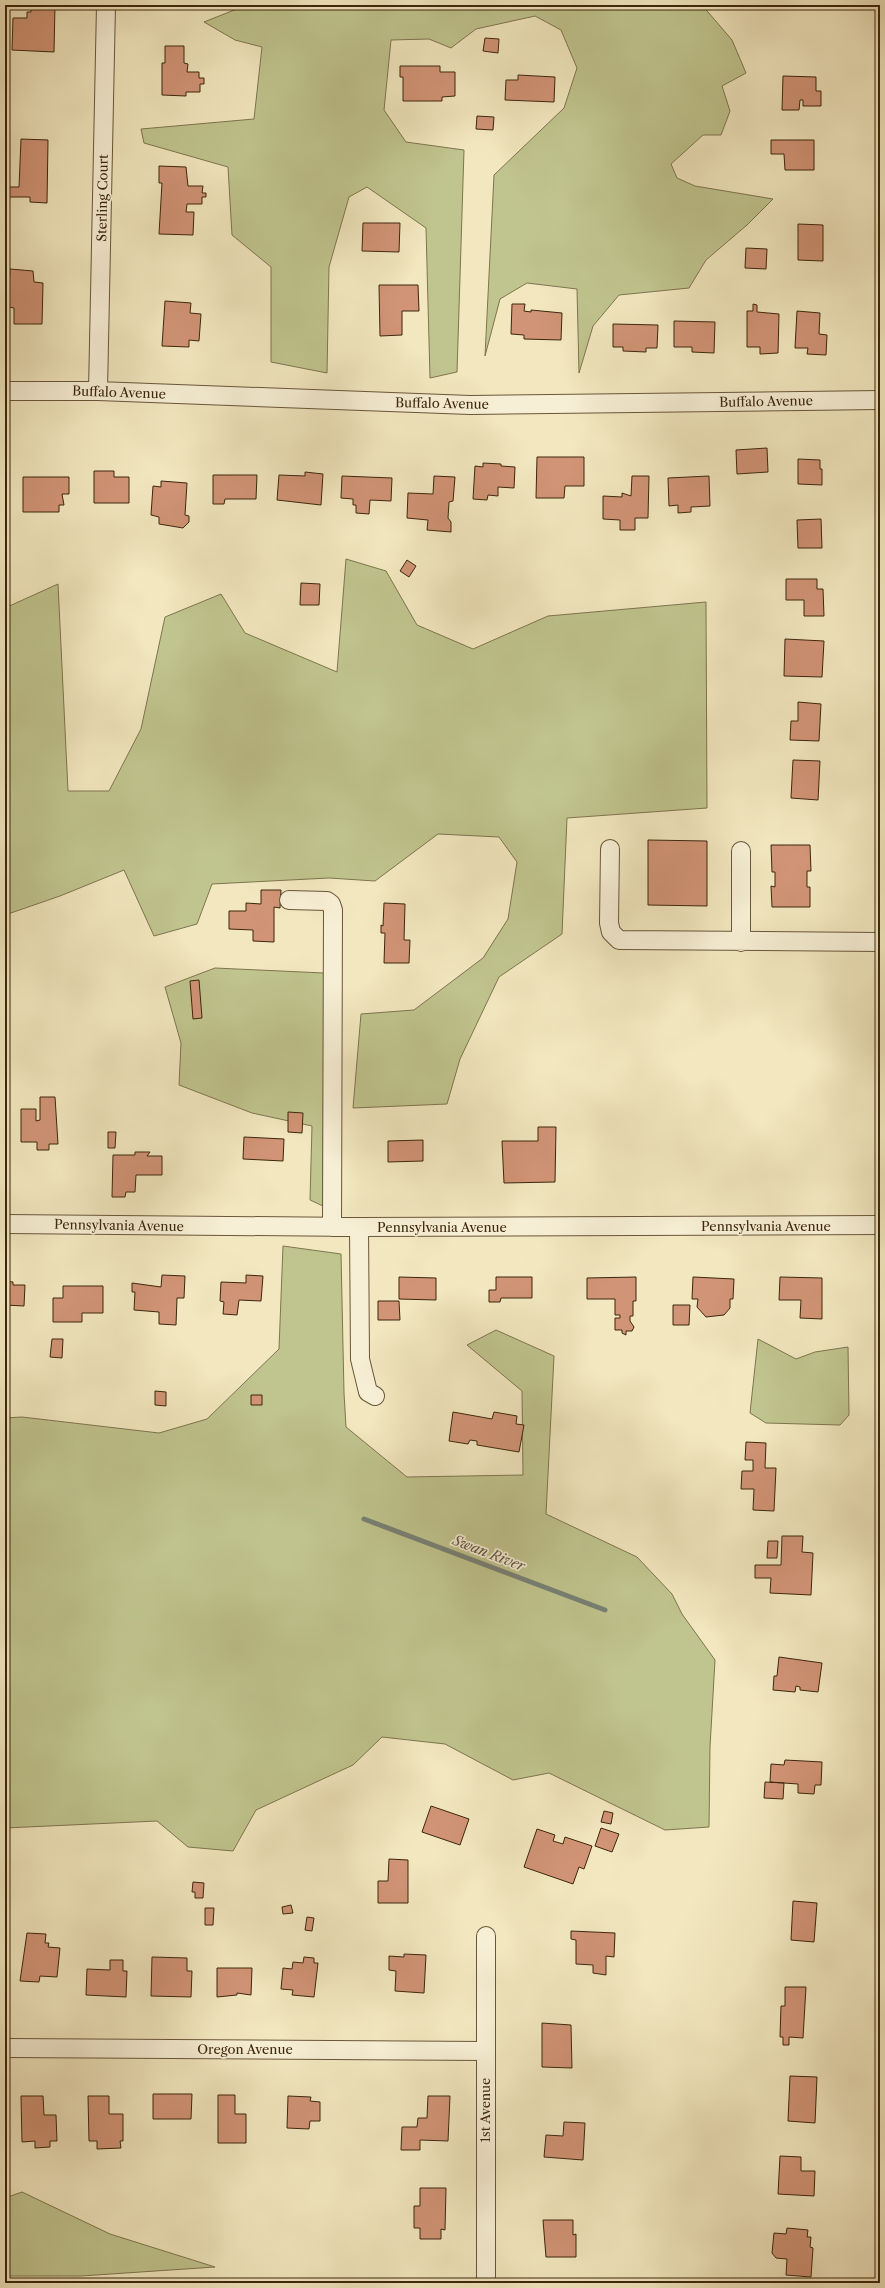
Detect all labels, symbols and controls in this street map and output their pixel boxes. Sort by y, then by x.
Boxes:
street label: Sterling Court [93,154,111,242]
street label: Buffalo Avenue [72,382,166,402]
street label: Buffalo Avenue [719,392,813,410]
street label: Buffalo Avenue [395,394,489,412]
street label: Pennsylvania Avenue [54,1216,184,1234]
street label: Pennsylvania Avenue [701,1218,831,1234]
street label: Pennsylvania Avenue [377,1219,507,1235]
water label: Swan River [449,1531,529,1576]
street label: Oregon Avenue [197,2041,293,2057]
street label: 1st Avenue [477,2078,493,2142]

